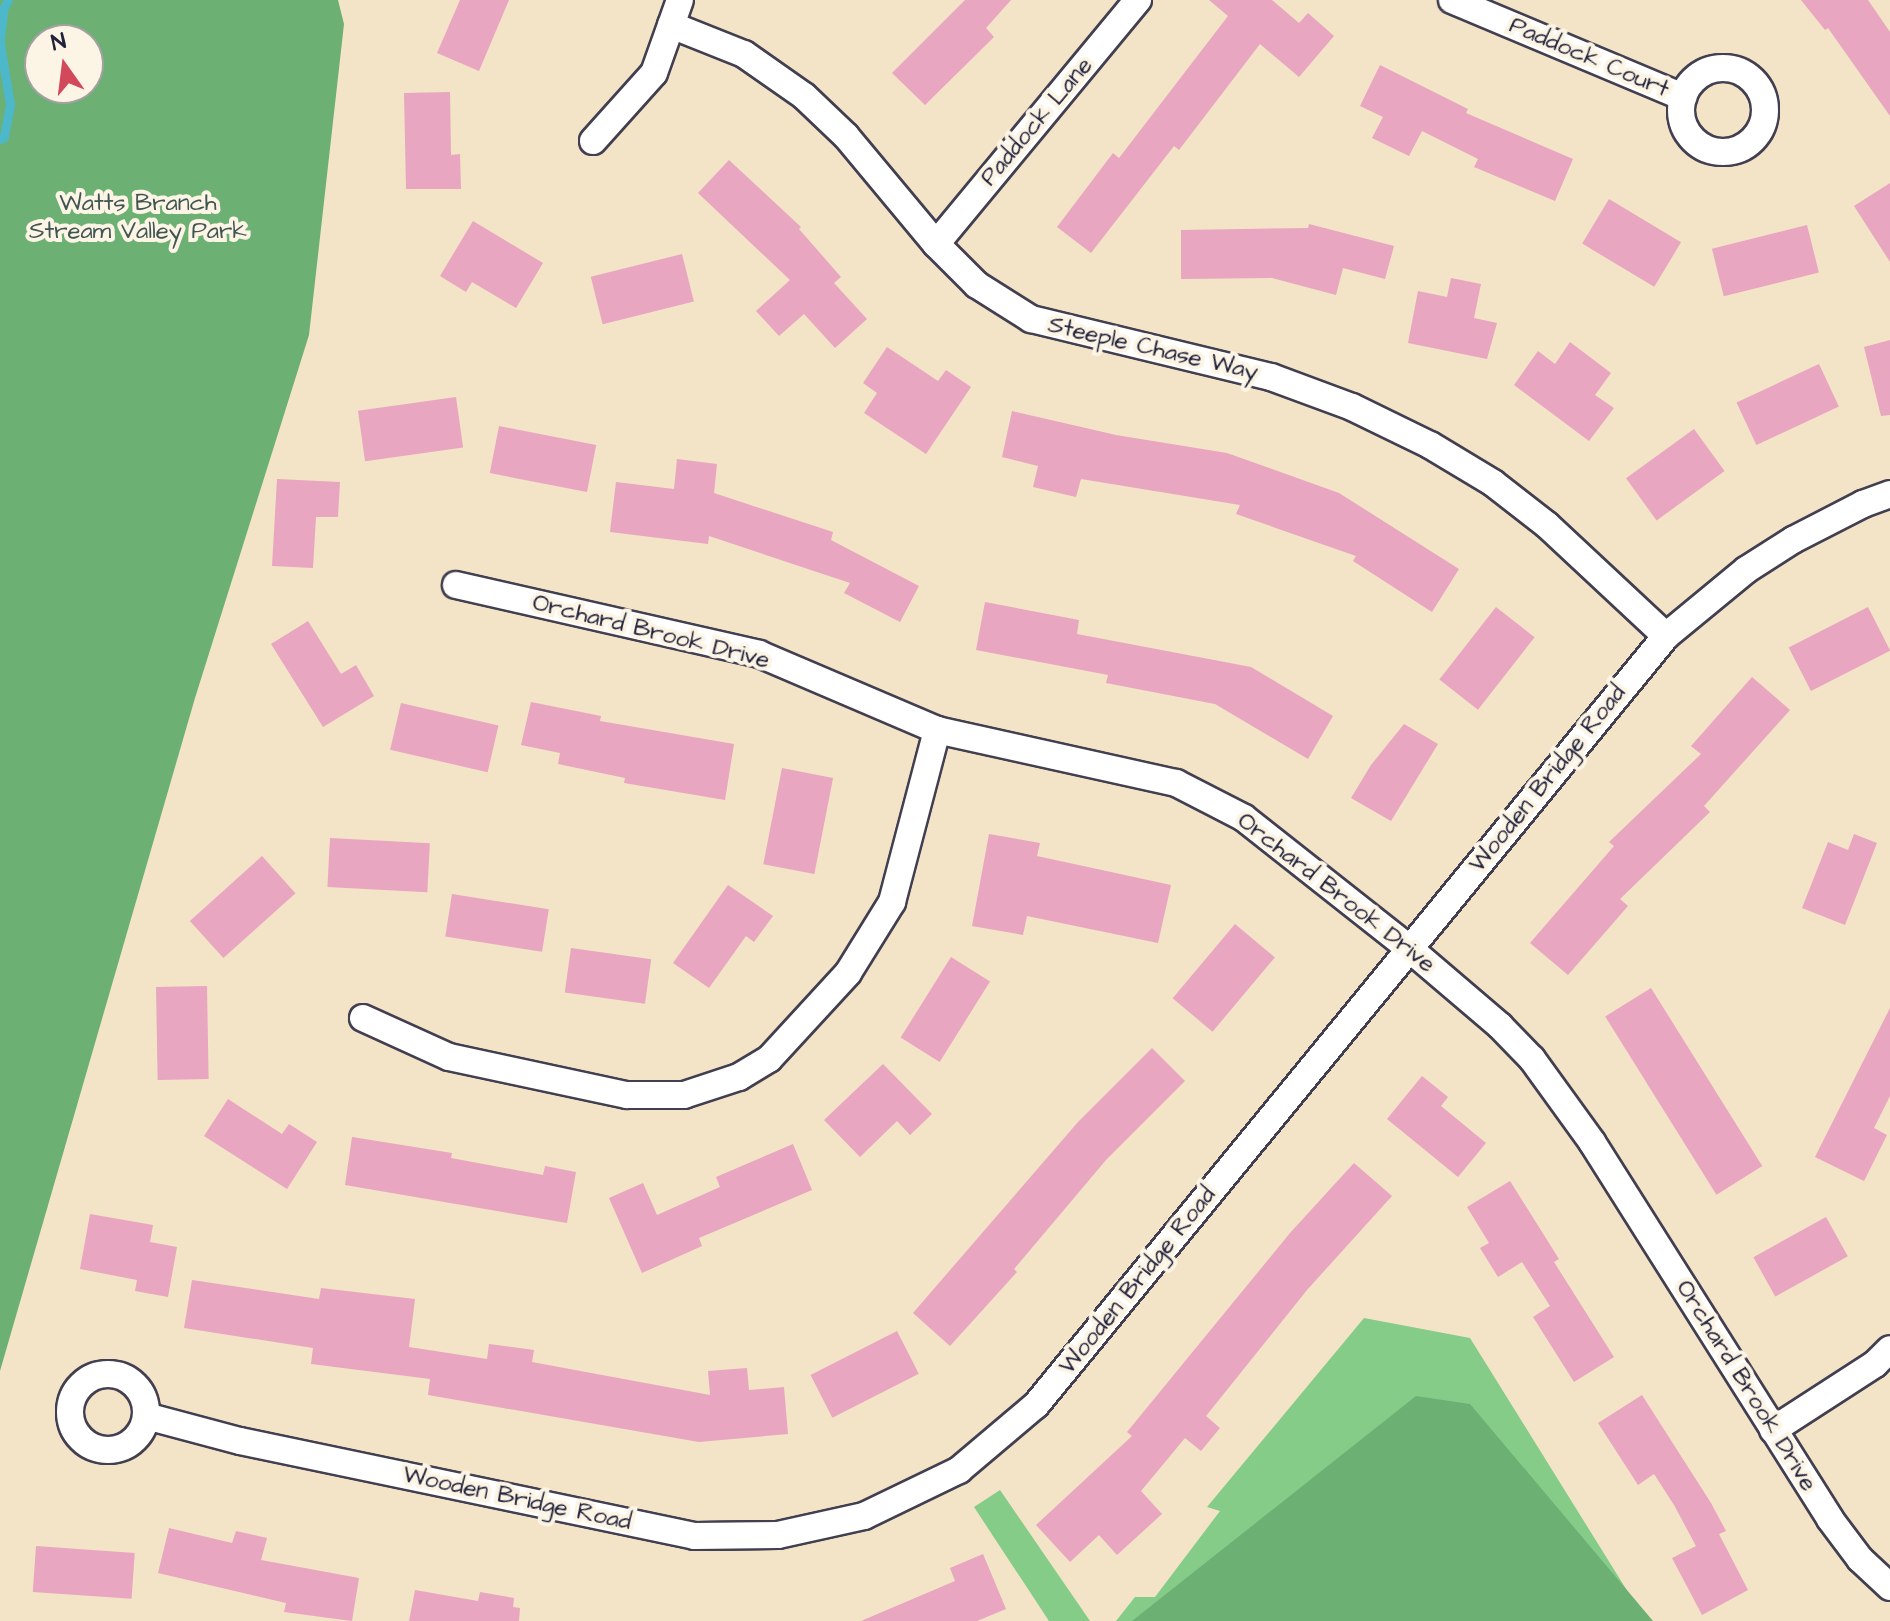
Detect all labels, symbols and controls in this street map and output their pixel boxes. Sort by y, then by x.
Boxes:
street label: Paddock Court [1505,11,1673,105]
north arrow [24,24,104,104]
text: N [48,25,69,59]
street label: Paddock Lane [975,52,1099,192]
park label: Watts Branch Stream Valley Park [29,190,247,246]
street label: Steeple Chase Way [1045,311,1261,387]
street label: Orchard Brook Drive [529,589,773,675]
street label: Wooden Bridge Road [1464,679,1632,879]
street label: Orchard Brook Drive [1231,807,1441,979]
street label: Wooden Bridge Road [1054,1181,1222,1381]
street label: Orchard Brook Drive [1669,1275,1823,1497]
street label: Wooden Bridge Road [400,1461,634,1537]

